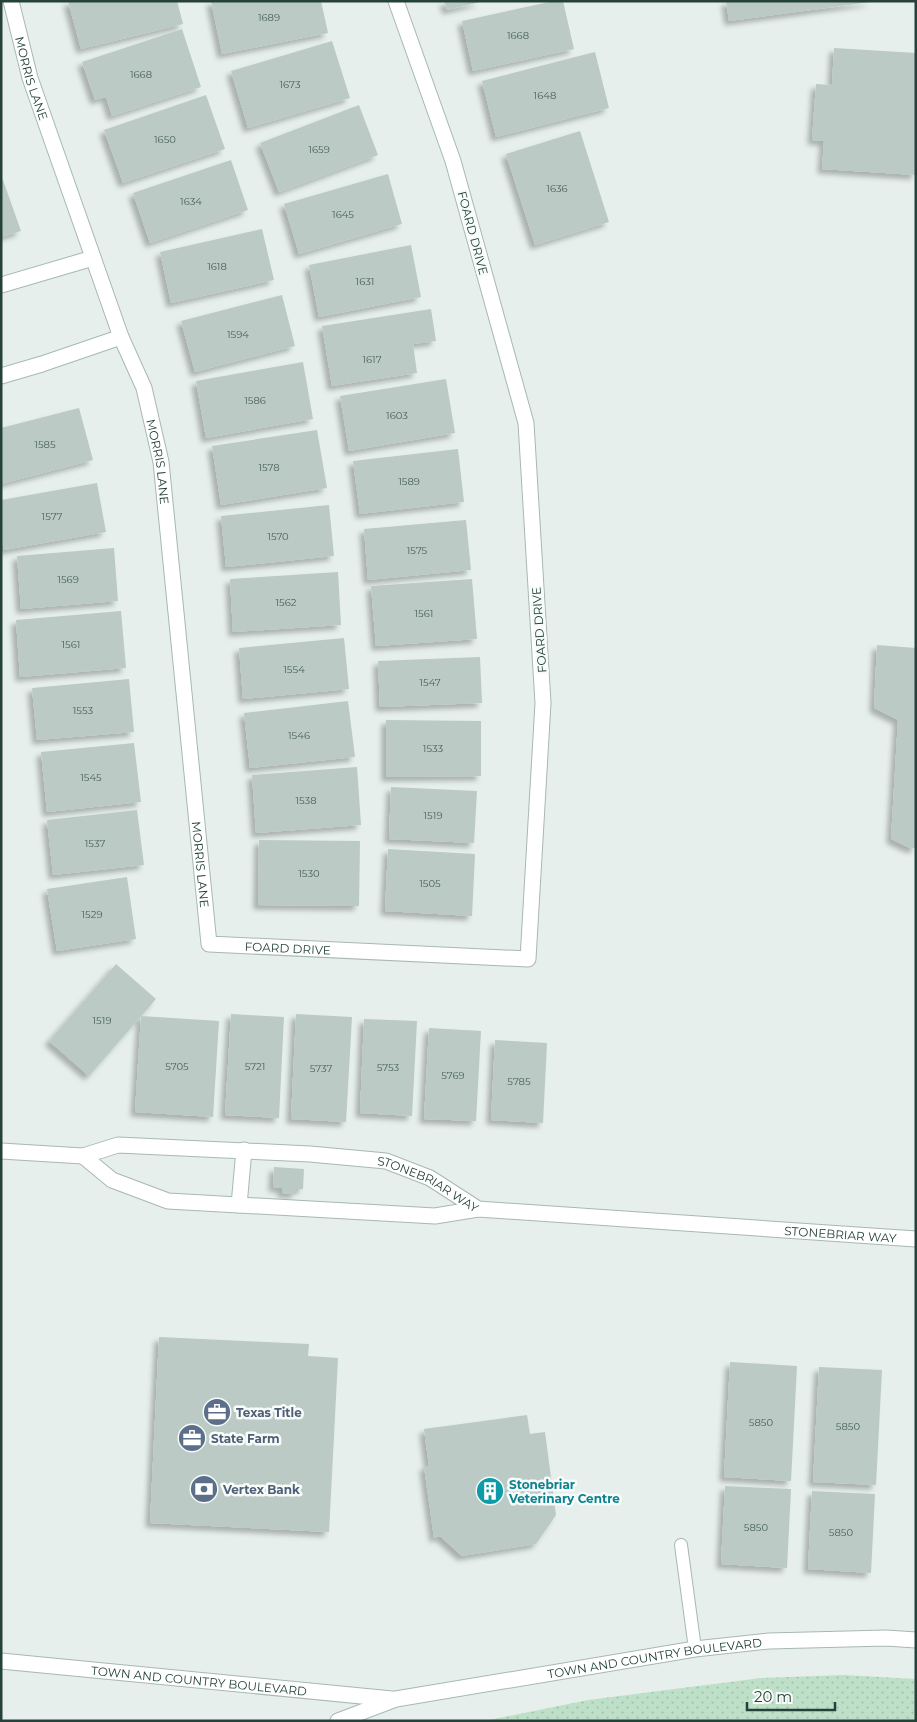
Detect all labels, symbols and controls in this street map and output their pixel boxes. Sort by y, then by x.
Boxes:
house number: 1689 [258,11,280,24]
house number: 1668 [507,29,529,42]
street label: MORRIS LANE [13,35,52,122]
house number: 1668 [130,68,152,81]
house number: 1673 [279,78,301,91]
house number: 1648 [534,89,556,102]
house number: 1650 [154,133,176,146]
house number: 1659 [308,143,330,156]
house number: 1636 [546,182,568,195]
street label: FOARD DRIVE [455,190,491,276]
house number: 1634 [180,195,202,208]
house number: 1645 [332,208,354,221]
house number: 1618 [207,260,227,273]
house number: 1631 [356,275,374,288]
house number: 1594 [227,328,249,341]
house number: 1617 [362,353,382,366]
house number: 1586 [244,394,266,407]
house number: 1603 [386,409,408,422]
street label: MORRIS LANE [144,417,173,505]
house number: 1585 [34,438,56,451]
house number: 1578 [258,461,280,474]
house number: 1589 [398,475,420,488]
house number: 1577 [42,510,63,523]
house number: 1570 [267,530,289,543]
house number: 1575 [407,544,428,557]
house number: 1569 [57,573,79,586]
street label: FOARD DRIVE [529,587,549,673]
house number: 1562 [275,596,297,609]
house number: 1561 [415,607,433,620]
house number: 1561 [62,638,80,651]
house number: 1554 [283,663,305,676]
house number: 1547 [419,676,441,689]
house number: 1553 [73,704,94,717]
house number: 1546 [288,729,310,742]
house number: 1533 [423,742,444,755]
house number: 1545 [80,771,102,784]
house number: 1538 [295,794,317,807]
house number: 1519 [424,809,442,822]
street label: MORRIS LANE [189,820,213,908]
house number: 1537 [85,837,105,850]
house number: 1530 [298,867,320,880]
house number: 1505 [419,877,441,890]
house number: 1529 [82,908,103,921]
street label: FOARD DRIVE [244,938,331,957]
house number: 1519 [93,1014,111,1027]
house number: 5705 [165,1060,189,1073]
house number: 5721 [245,1060,265,1073]
house number: 5753 [377,1061,400,1074]
house number: 5737 [310,1062,332,1075]
house number: 5769 [441,1069,465,1082]
house number: 5785 [507,1075,531,1088]
street label: STONEBRIAR WAY [377,1153,482,1215]
street label: STONEBRIAR WAY [784,1223,897,1245]
office icon: Texas Title [202,1397,232,1427]
place label: Texas Title [236,1405,302,1420]
house number: 5850 [749,1416,774,1429]
house number: 5850 [836,1420,861,1433]
office icon: State Farm [177,1423,207,1453]
place label: State Farm [211,1431,280,1446]
bank icon: Vertex Bank [189,1474,219,1504]
building icon: Stonebriar Veterinary Centre [475,1476,505,1506]
place label: Stonebriar Veterinary Centre [508,1477,620,1506]
place label: Vertex Bank [222,1482,300,1497]
house number: 5850 [744,1521,769,1534]
house number: 5850 [829,1526,854,1539]
street label: TOWN AND COUNTRY BOULEVARD [546,1634,763,1681]
street label: TOWN AND COUNTRY BOULEVARD [91,1662,308,1698]
scale bar [747,1680,834,1712]
text: 20 m [754,1687,792,1706]

